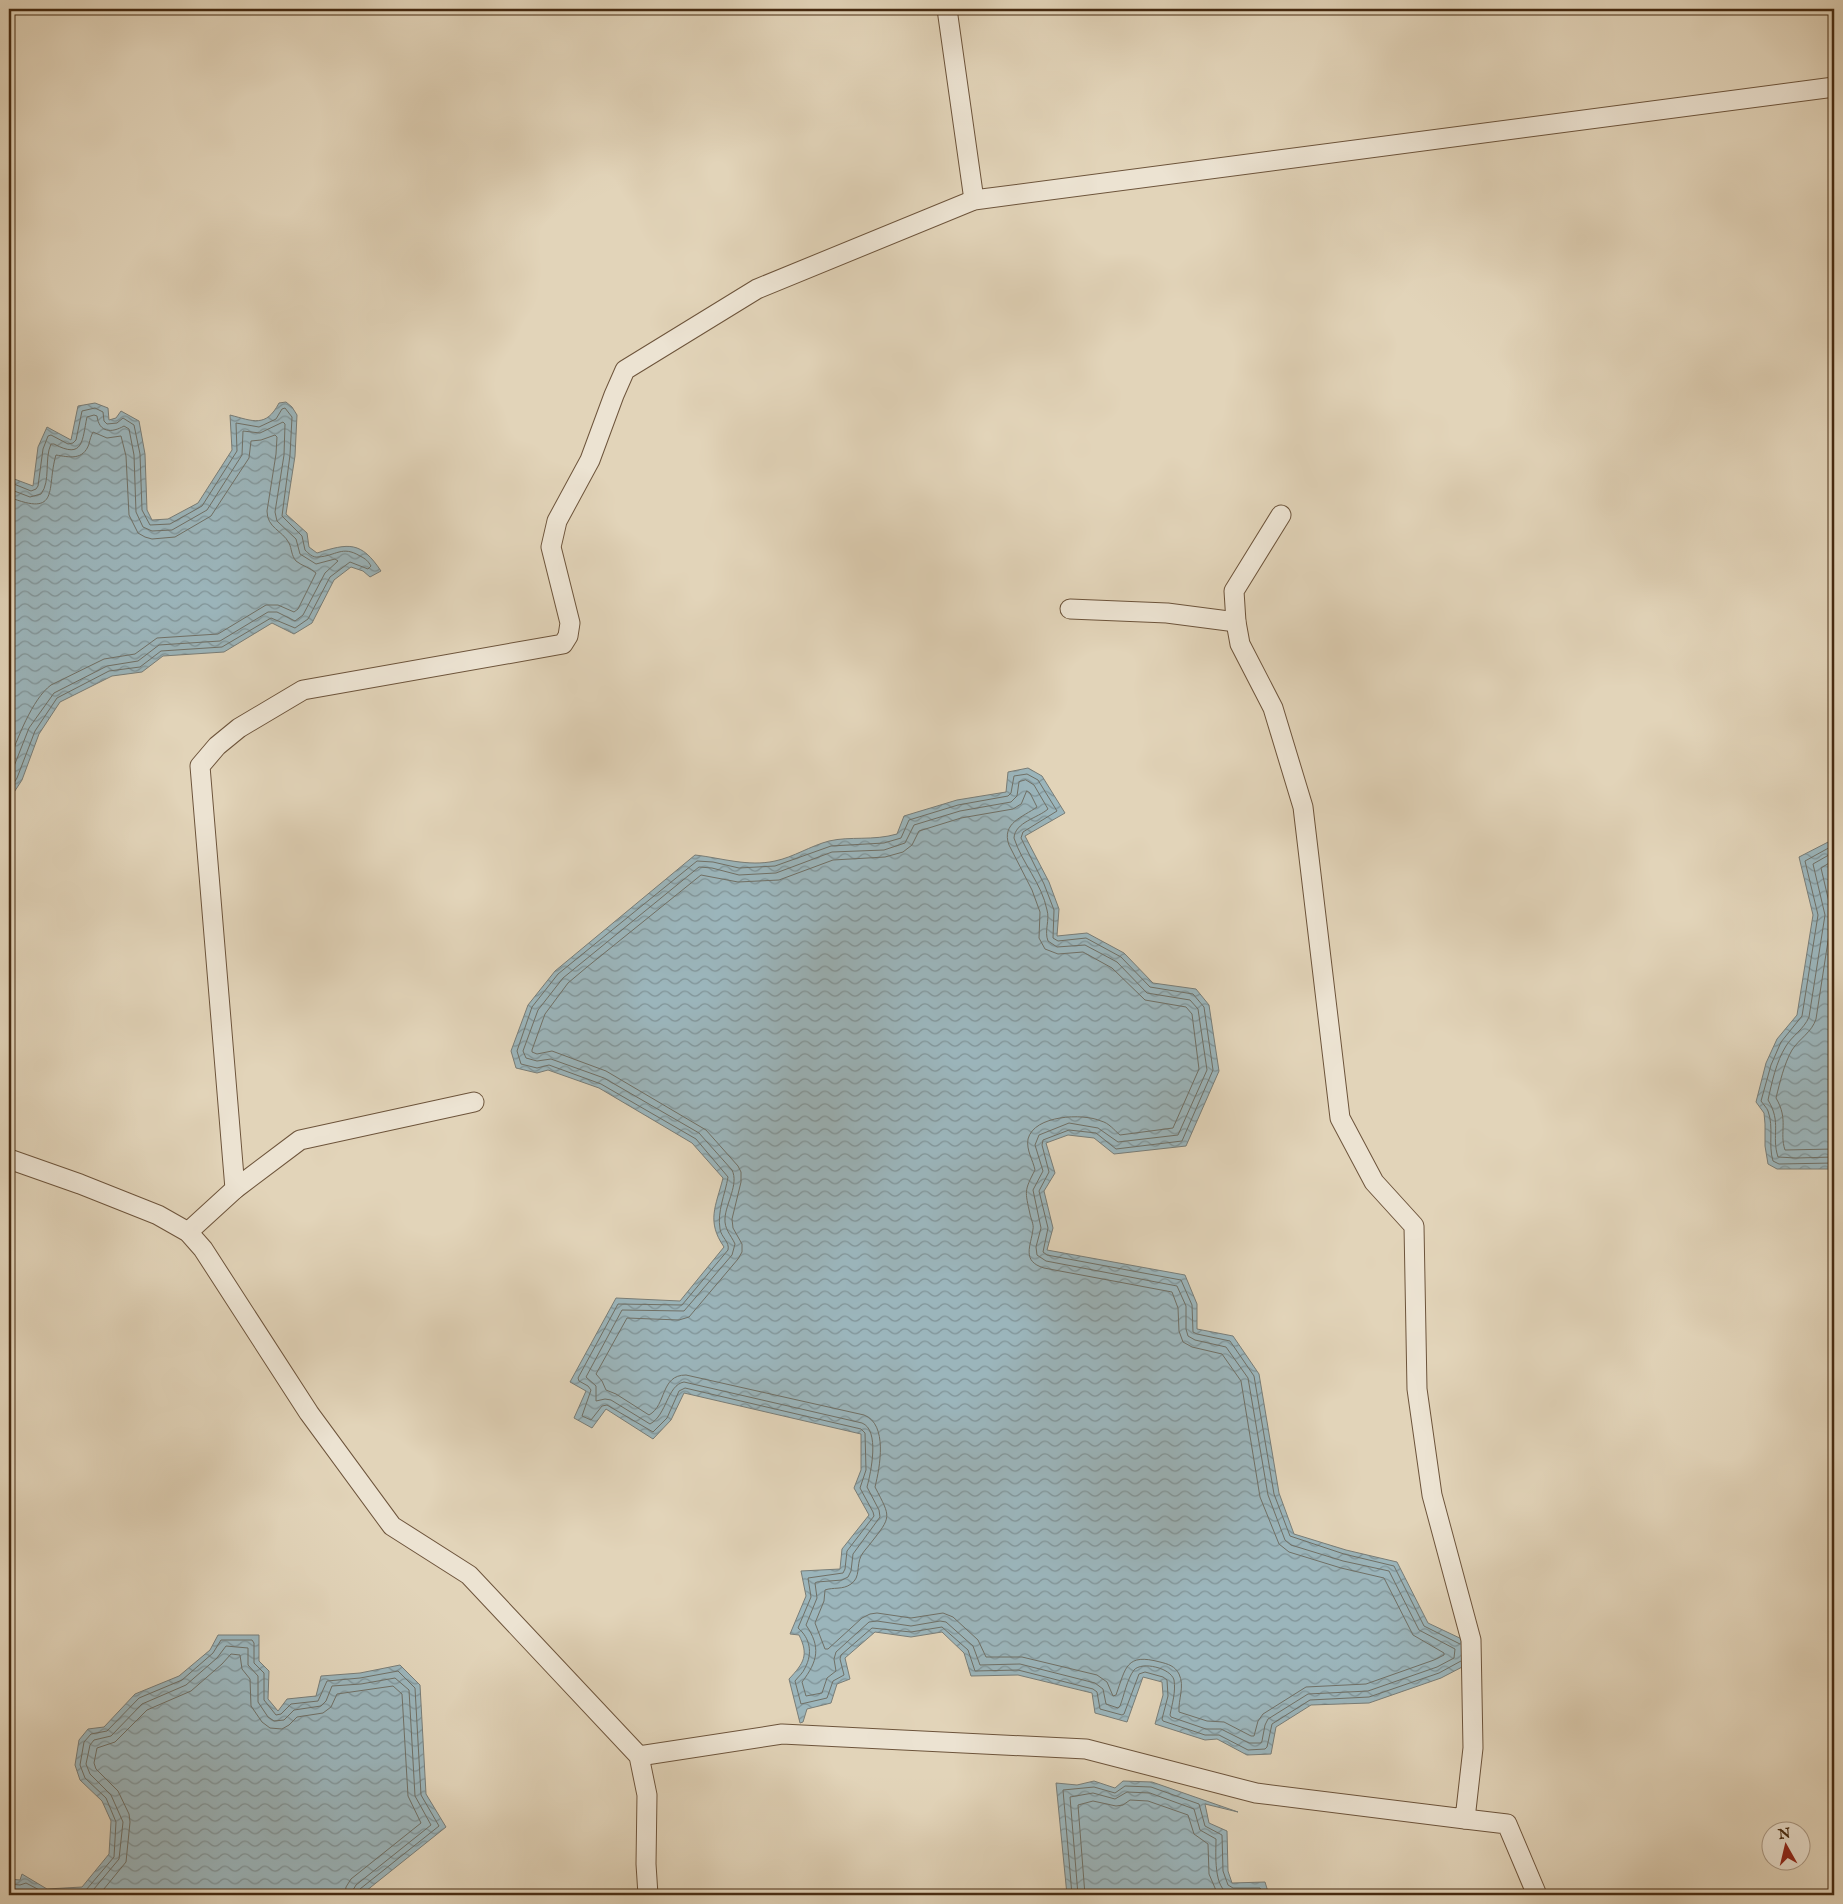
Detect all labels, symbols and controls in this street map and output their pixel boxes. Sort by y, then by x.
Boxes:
north arrow [1760,1822,1810,1872]
text: N [1776,1824,1792,1844]

